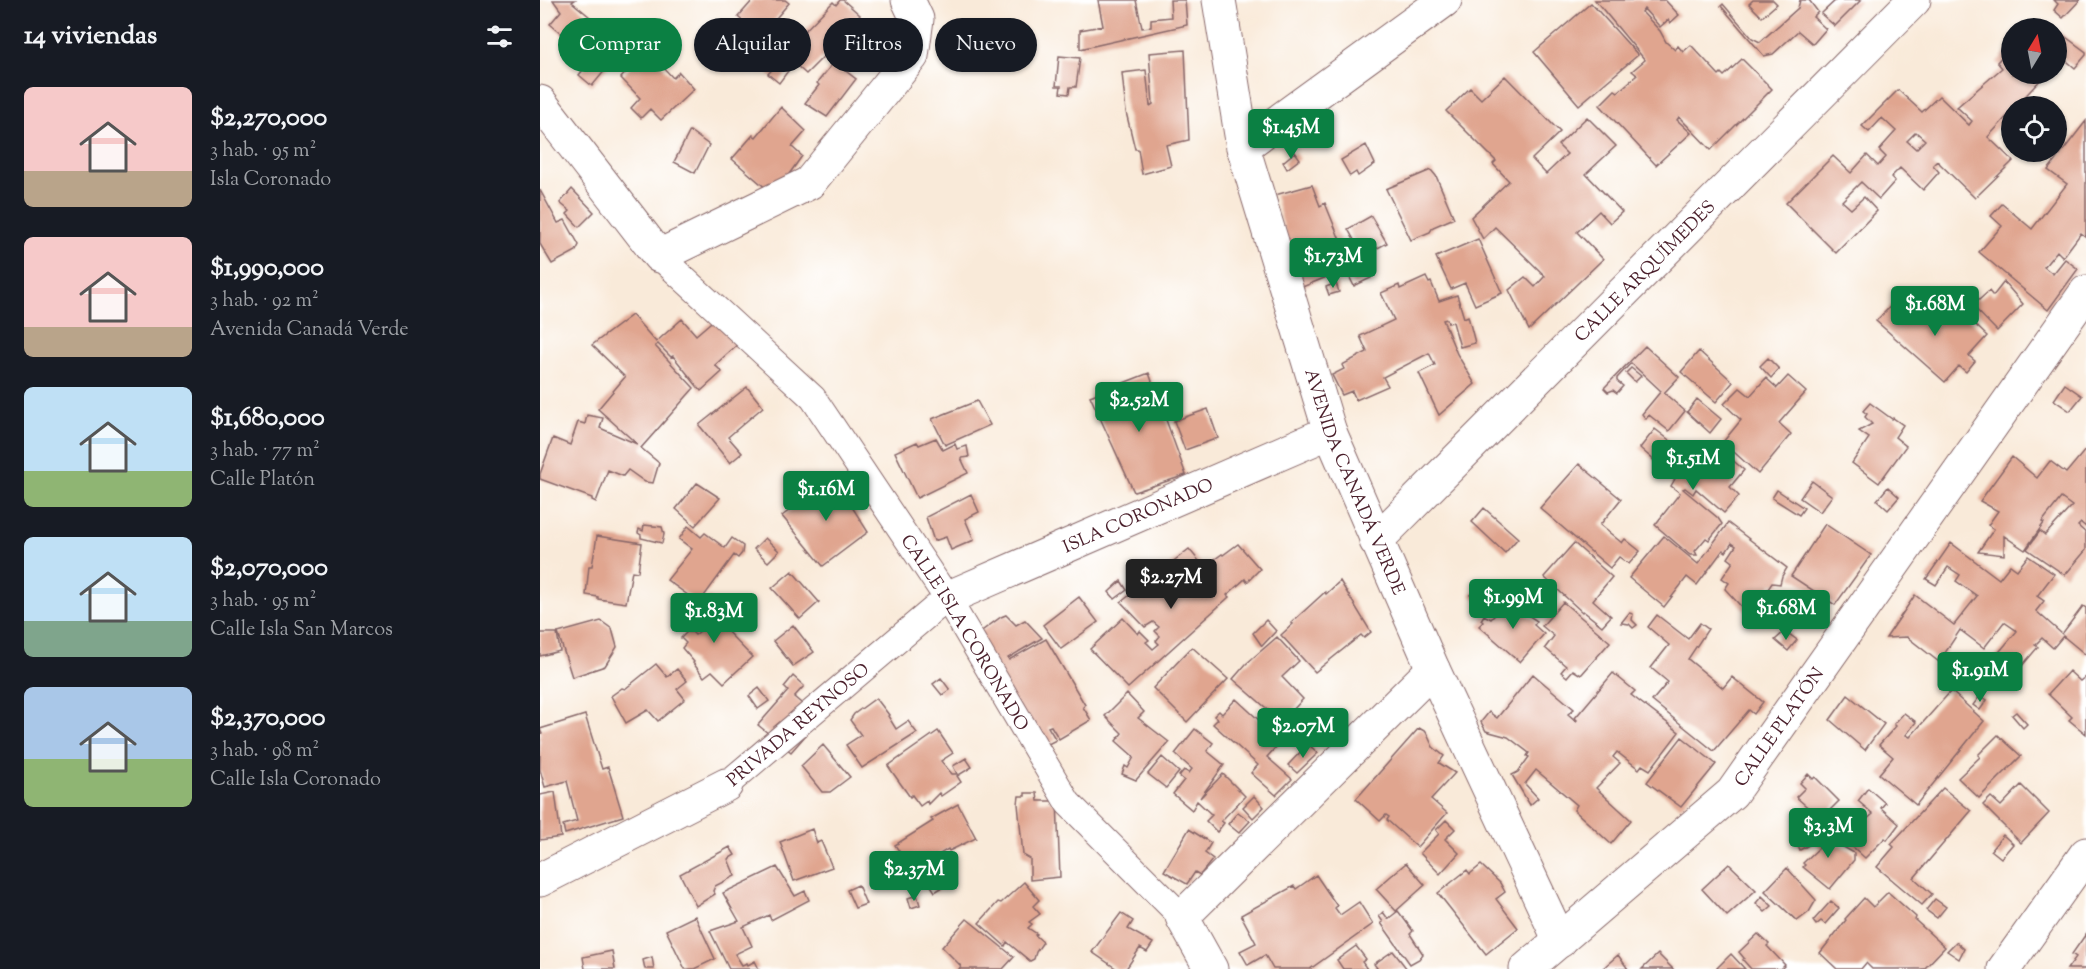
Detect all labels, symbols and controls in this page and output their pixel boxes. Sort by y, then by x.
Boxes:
text: 14 viviendas [24,18,157,55]
chip: Comprar [558,18,682,72]
chip: Alquilar [694,18,811,72]
chip: Filtros [823,18,923,72]
chip: Nuevo [935,18,1037,72]
north arrow [2001,18,2067,84]
map controls [2001,18,2067,162]
icon: filters [483,20,516,53]
button: locate [2001,96,2067,162]
text: $2,270,000 [210,100,327,137]
pin: $1.45M [1242,109,1340,160]
icon: home [72,111,144,183]
text: $1.45M [1262,114,1320,143]
text: 3 hab. · 95 m² [210,137,316,166]
text: Isla Coronado [210,166,331,195]
street label: CALLE ARQUÍMEDES [1570,195,1723,349]
pin: $1.73M [1284,238,1382,289]
text: $1.73M [1304,243,1362,272]
text: $1,990,000 [210,250,324,287]
icon: home [72,261,144,333]
pin: $1.68M [1886,286,1984,337]
text: 3 hab. · 92 m² [210,287,319,316]
text: $1.68M [1905,291,1965,320]
text: Avenida Canadá Verde [210,316,409,345]
street label: AVENIDA CANADÁ VERDE [1296,366,1410,600]
pin: $2.52M [1090,382,1188,433]
text: $2.52M [1109,387,1169,416]
text: $1,680,000 [210,400,325,437]
icon: home [72,411,144,483]
text: 3 hab. · 77 m² [210,437,320,466]
pin: $1.51M [1644,440,1742,491]
text: $1.51M [1666,445,1720,474]
text: Calle Platón [210,466,315,495]
pin: $1.16M [777,471,875,522]
street label: ISLA CORONADO [1059,473,1218,561]
text: $1.16M [797,476,855,505]
street label: CALLE ISLA CORONADO [893,530,1034,737]
text: $2,070,000 [210,550,328,587]
pin: $2.27M [1122,559,1220,610]
icon: home [72,561,144,633]
text: $2.27M [1140,564,1202,593]
pin: $1.99M [1464,579,1562,630]
text: $1.99M [1483,584,1543,613]
text: 3 hab. · 95 m² [210,587,316,616]
pin: $1.68M [1737,590,1835,641]
pin: $1.83M [665,593,763,644]
text: $1.68M [1756,595,1816,624]
text: $1.83M [685,598,743,627]
text: Calle Isla San Marcos [210,616,393,645]
pin: $1.91M [1931,652,2029,703]
text: $1.91M [1952,657,2009,686]
street label: PRIVADA REYNOSO [722,658,876,794]
street label: CALLE PLATÓN [1729,663,1832,793]
text: $2,370,000 [210,700,326,737]
pin: $2.07M [1254,708,1352,759]
icon: home [72,711,144,783]
text: $2.07M [1271,713,1335,742]
text: 3 hab. · 98 m² [210,737,319,766]
text: Calle Isla Coronado [210,766,381,795]
pin: $3.3M [1786,808,1870,859]
text: $3.3M [1803,813,1853,842]
pin: $2.37M [865,851,963,902]
text: $2.37M [883,856,945,885]

